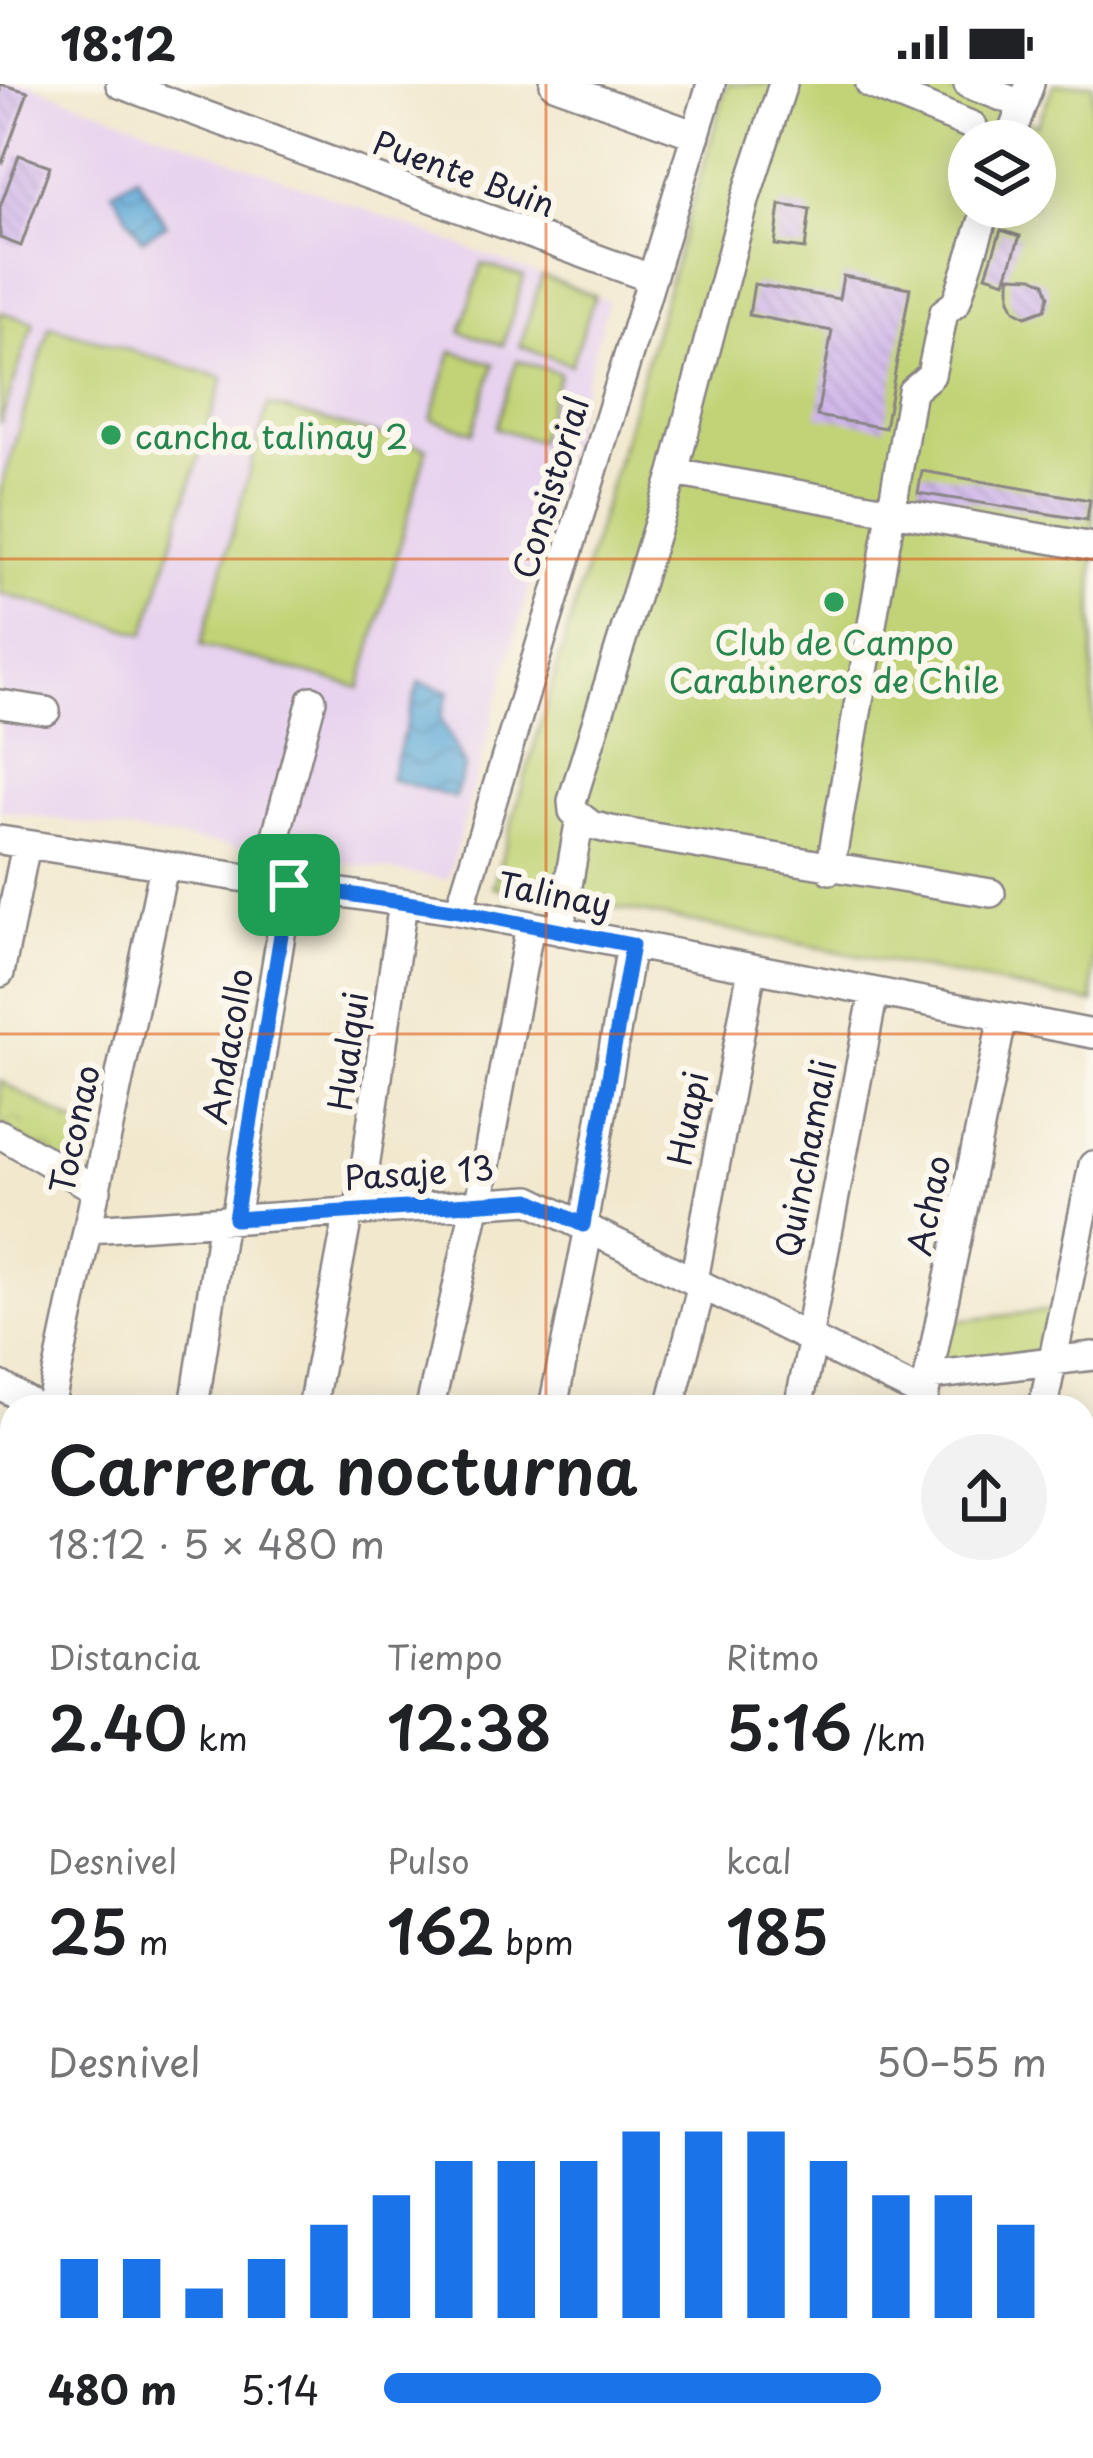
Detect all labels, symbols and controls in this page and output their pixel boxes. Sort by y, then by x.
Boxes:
text: 18:12 [60,8,176,76]
street label: Puente Buin [367,116,563,228]
map controls [948,120,1056,228]
button: layers [948,120,1056,228]
street label: Consistorial [498,390,600,584]
place label: cancha talinay 2 [135,410,408,460]
marker: cancha talinay 2 [98,422,124,448]
marker: Club de Campo Carabineros de Chile [821,589,847,615]
place label: Club de Campo Carabineros de Chile [668,616,1000,704]
pin [238,834,340,936]
icon: arrive [256,852,322,918]
street label: Talinay [494,858,616,928]
street label: Andacollo [188,964,264,1128]
street label: Hualqui [313,988,379,1114]
street label: Quinchamali [760,1055,848,1261]
street label: Toconao [35,1060,111,1198]
street label: Huapi [652,1067,720,1169]
street label: Pasaje 13 [342,1141,496,1201]
street label: Achao [892,1150,962,1260]
text: Carrera nocturna [48,1418,638,1517]
button: share [921,1434,1047,1560]
text: 18:12 · 5 × 480 m [48,1513,385,1572]
text: Distancia [48,1631,200,1681]
text: Tiempo [387,1631,503,1681]
text: Ritmo [726,1631,819,1681]
text: 2.40 [48,1681,187,1771]
text: 12:38 [387,1681,552,1771]
text: 5:16 [726,1681,852,1771]
text: km [187,1712,248,1762]
text: /km [852,1712,926,1762]
text: Desnivel [48,1835,177,1885]
text: Pulso [387,1835,470,1885]
text: kcal [726,1835,792,1885]
text: 25 [48,1885,128,1975]
text: 162 [387,1885,495,1975]
text: 185 [726,1885,829,1975]
text: m [128,1916,169,1966]
text: bpm [495,1916,574,1966]
text: Desnivel [48,2031,200,2090]
text: 50–55 m [876,2031,1047,2090]
text: 480 m [48,2359,177,2418]
text: 5:14 [240,2359,320,2418]

